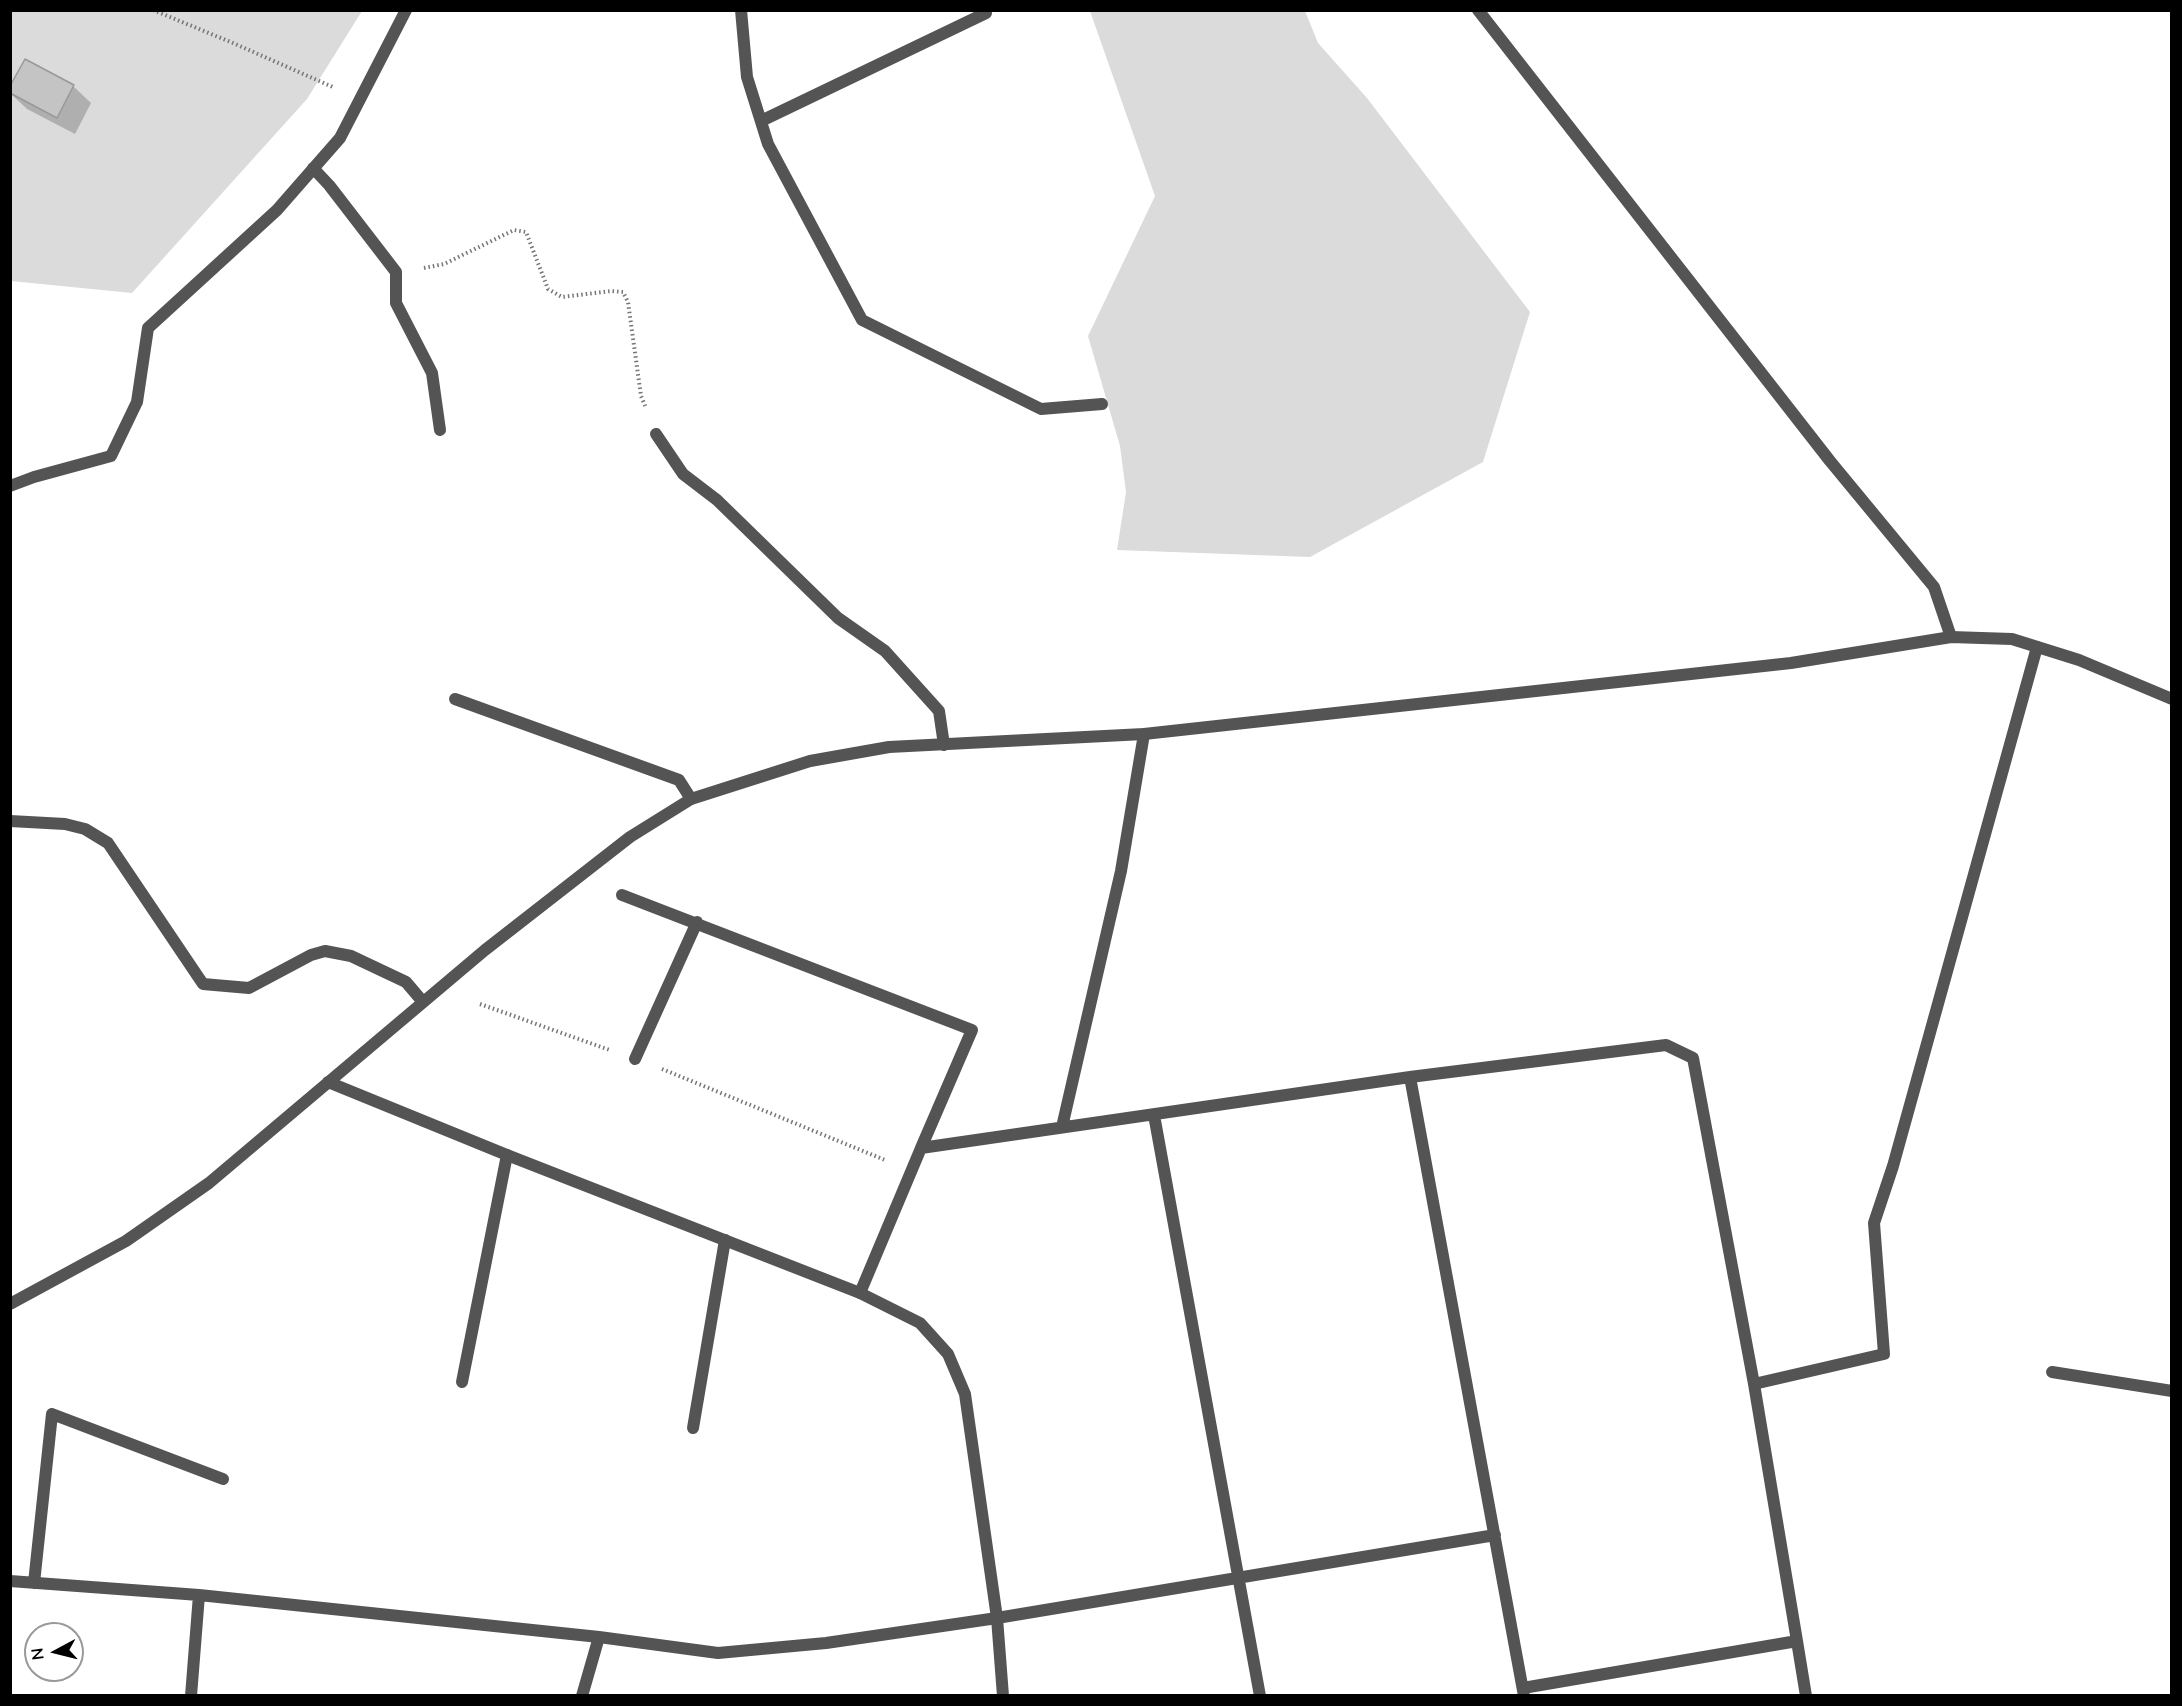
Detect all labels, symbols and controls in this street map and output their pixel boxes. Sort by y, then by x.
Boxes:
north arrow [24,1622,84,1682]
text: N [26,1647,50,1661]

